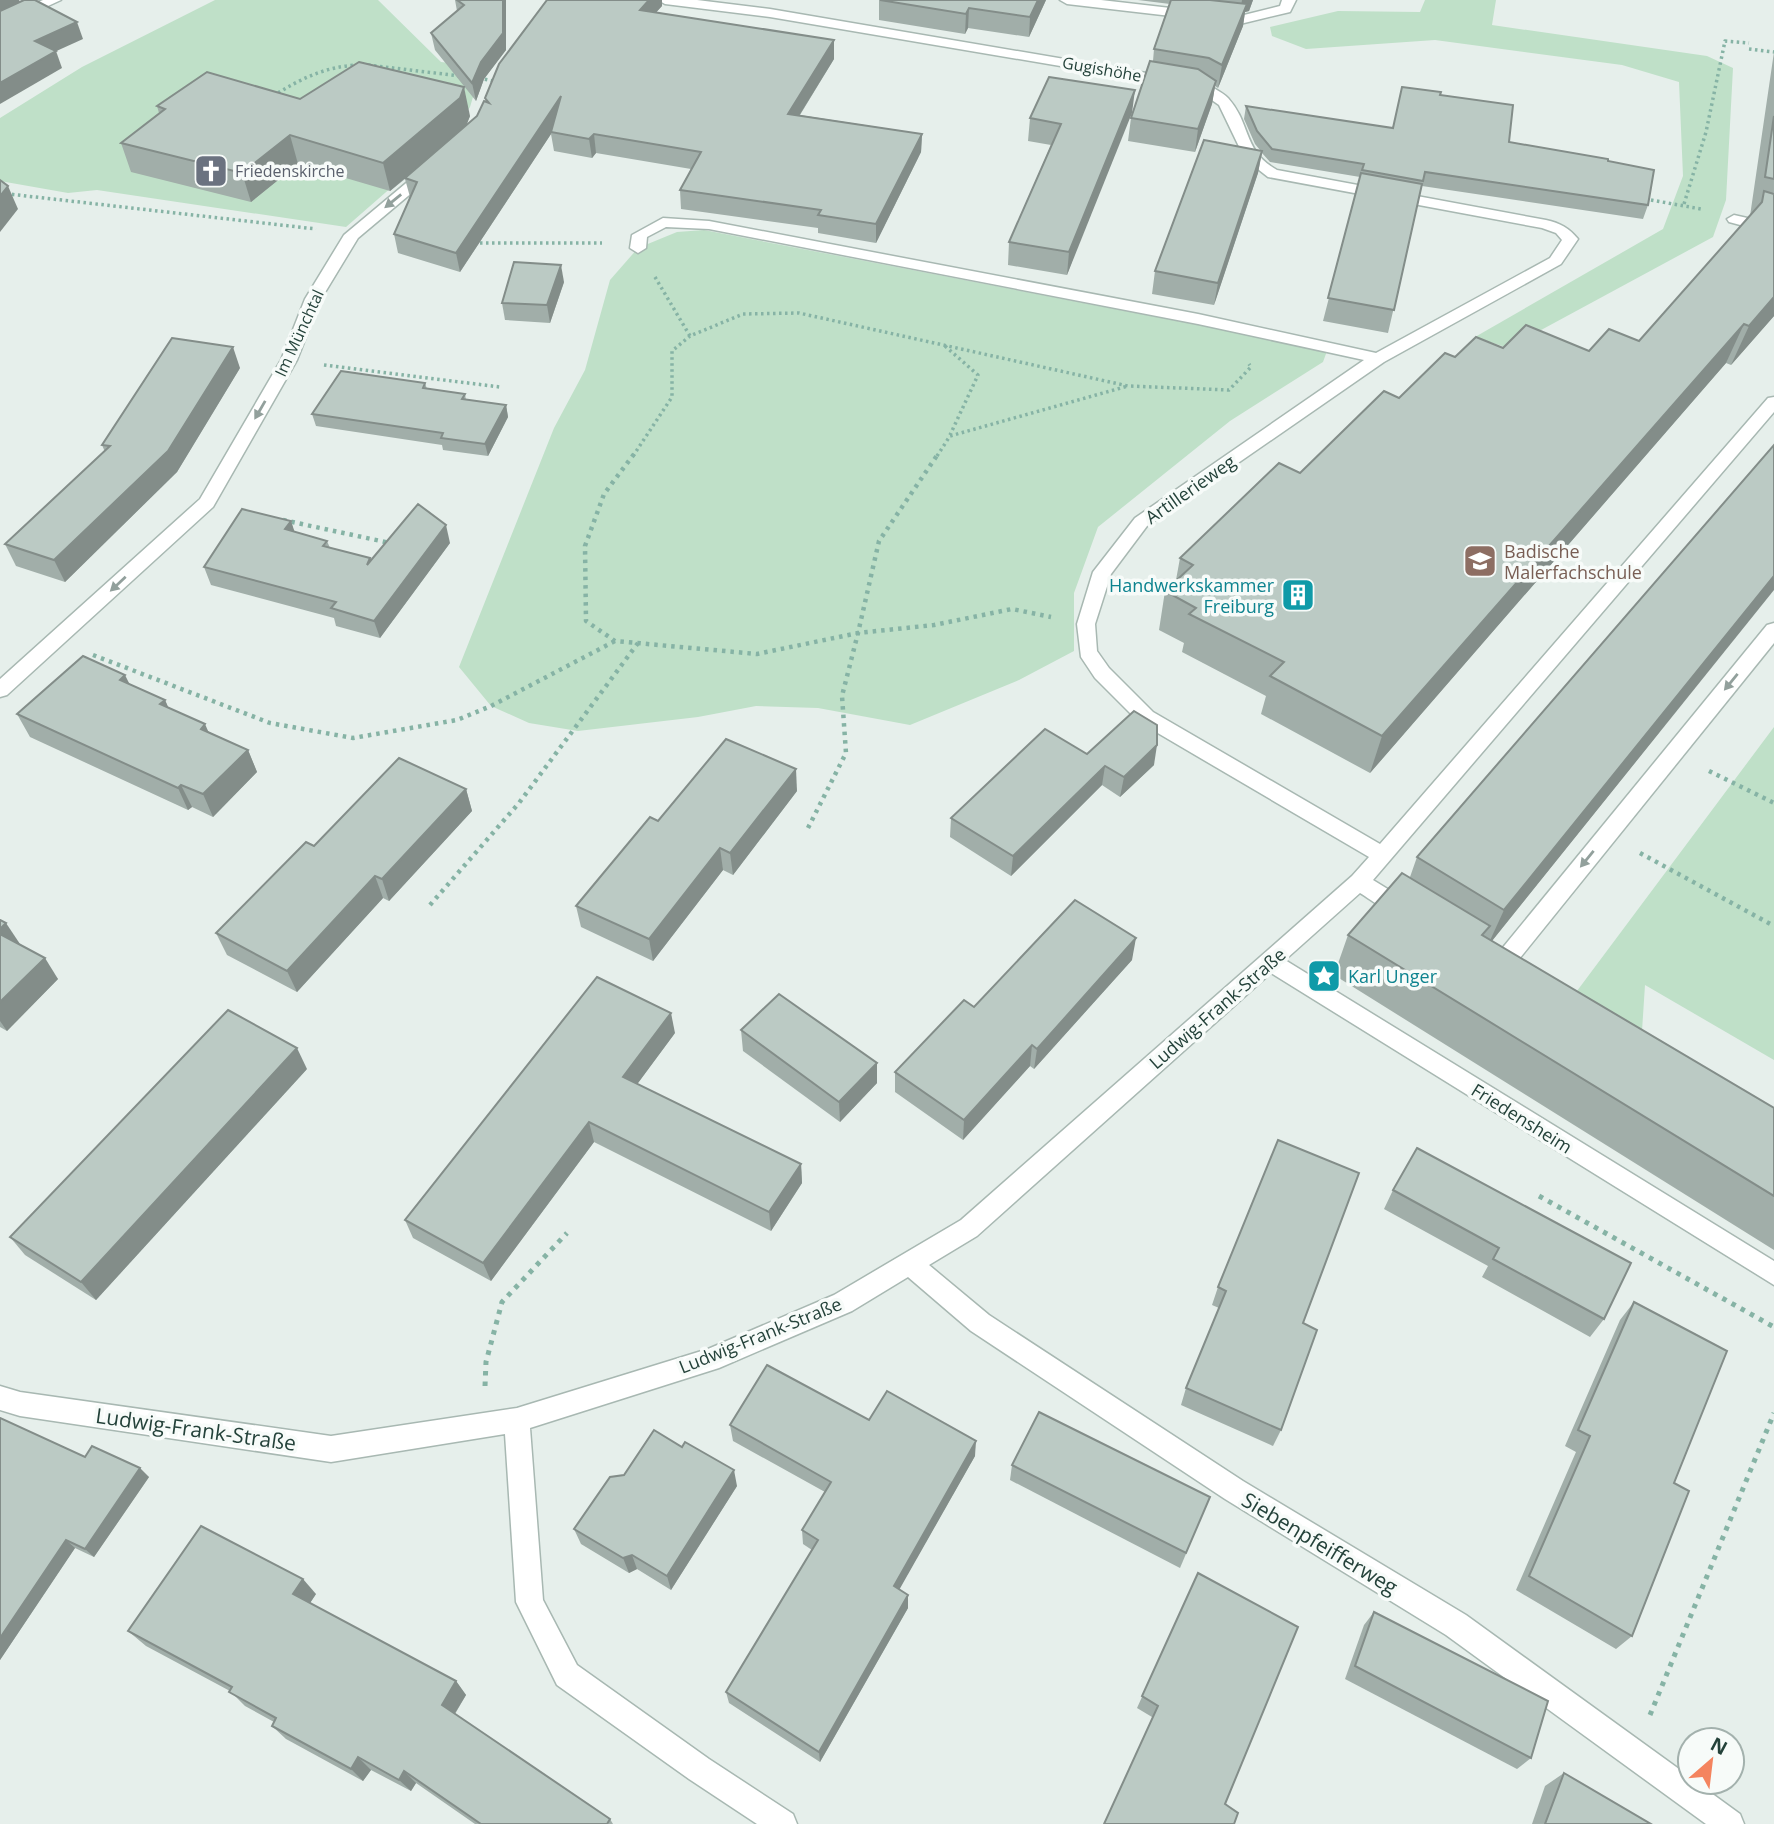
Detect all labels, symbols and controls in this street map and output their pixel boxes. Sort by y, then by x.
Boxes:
street label: Gugishöhe [1061,51,1143,87]
church icon: Friedenskirche [192,152,230,190]
place label: Friedenskirche [235,160,344,182]
one-way arrow [385,193,402,208]
street label: Im Münchtal [269,286,329,380]
one-way arrow [254,401,266,420]
street label: Artillerieweg [1140,449,1240,529]
place label: Badische Malerfachschule [1504,539,1642,584]
school or university icon: Badische Malerfachschule [1461,542,1499,580]
place label: Handwerkskammer Freiburg [1109,573,1275,618]
one-way arrow [110,576,127,592]
building icon: Handwerkskammer Freiburg [1279,576,1317,614]
one-way arrow [1724,674,1739,691]
one-way arrow [1580,850,1595,867]
street label: Ludwig-Frank-Straße [1144,942,1290,1074]
place icon: Karl Unger [1305,957,1343,995]
place label: Karl Unger [1348,964,1438,988]
street label: Friedensheim [1467,1078,1577,1158]
street label: Ludwig-Frank-Straße [675,1291,845,1379]
street label: Ludwig-Frank-Straße [94,1401,298,1457]
street label: Siebenpfeifferweg [1237,1485,1403,1601]
north arrow [1676,1726,1746,1796]
text: N [1706,1731,1732,1761]

